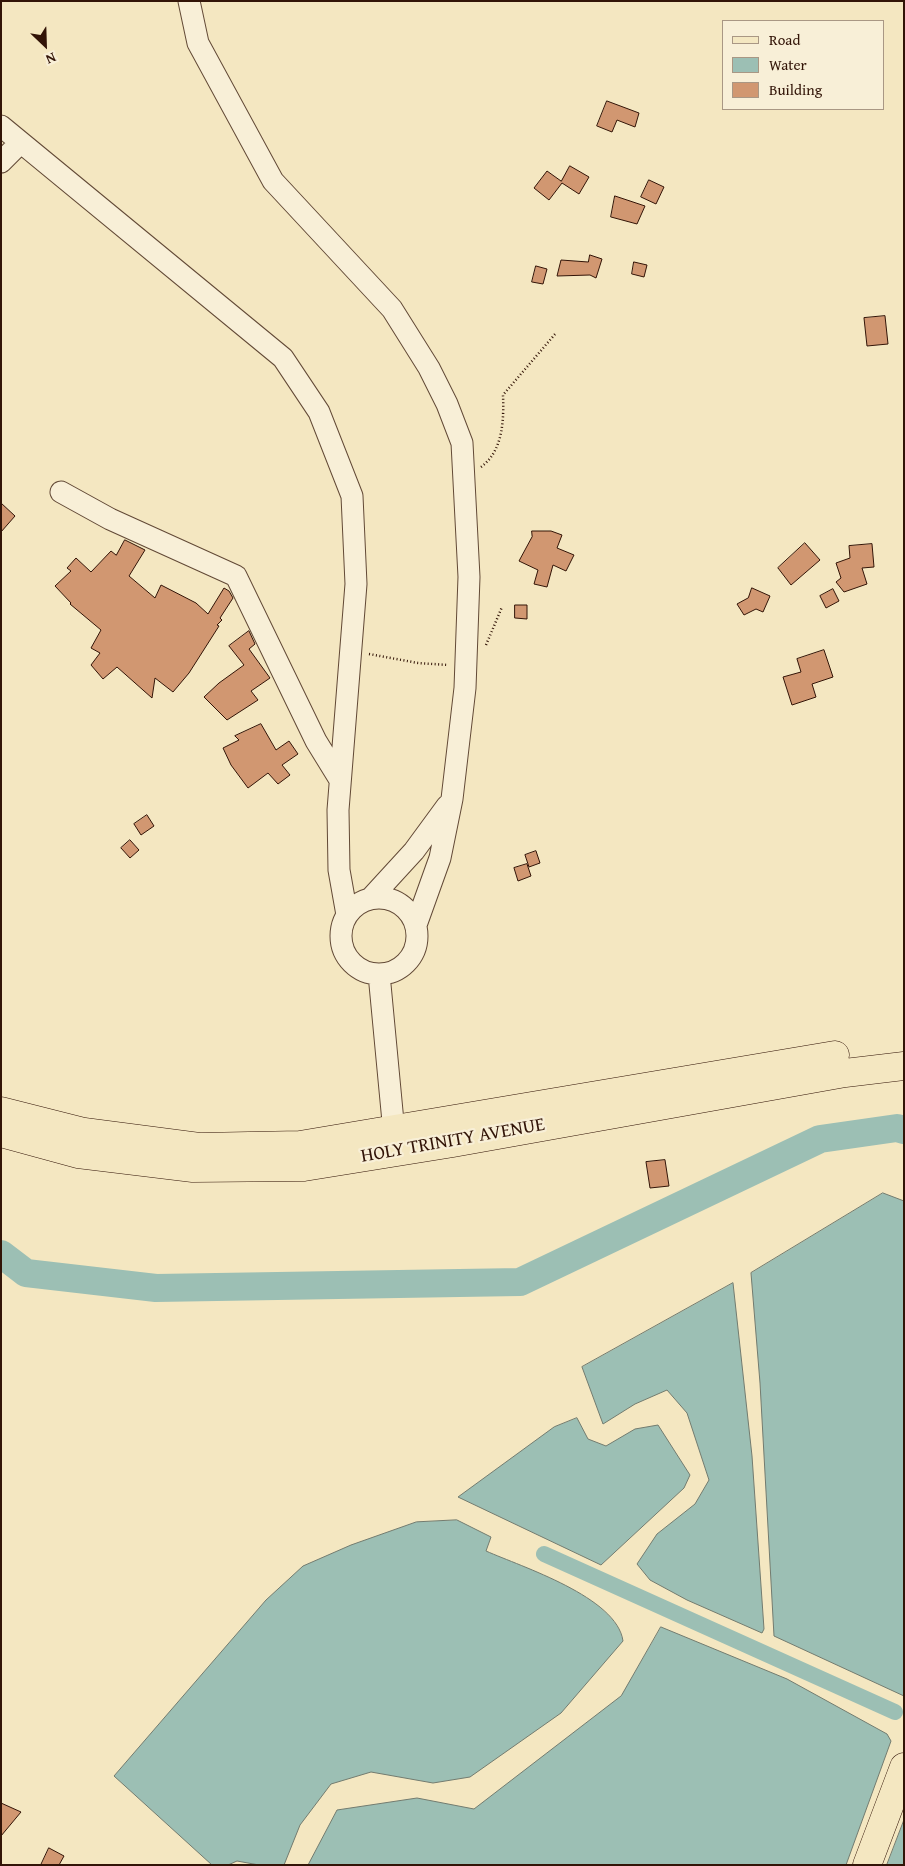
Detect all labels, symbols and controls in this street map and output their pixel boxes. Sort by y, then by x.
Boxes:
north arrow [20,20,70,70]
legend [722,20,885,110]
text: Road [769,29,800,50]
text: N [43,48,59,70]
text: Water [769,54,807,75]
text: Building [769,79,822,100]
street label: HOLY TRINITY AVENUE [359,1114,547,1168]

